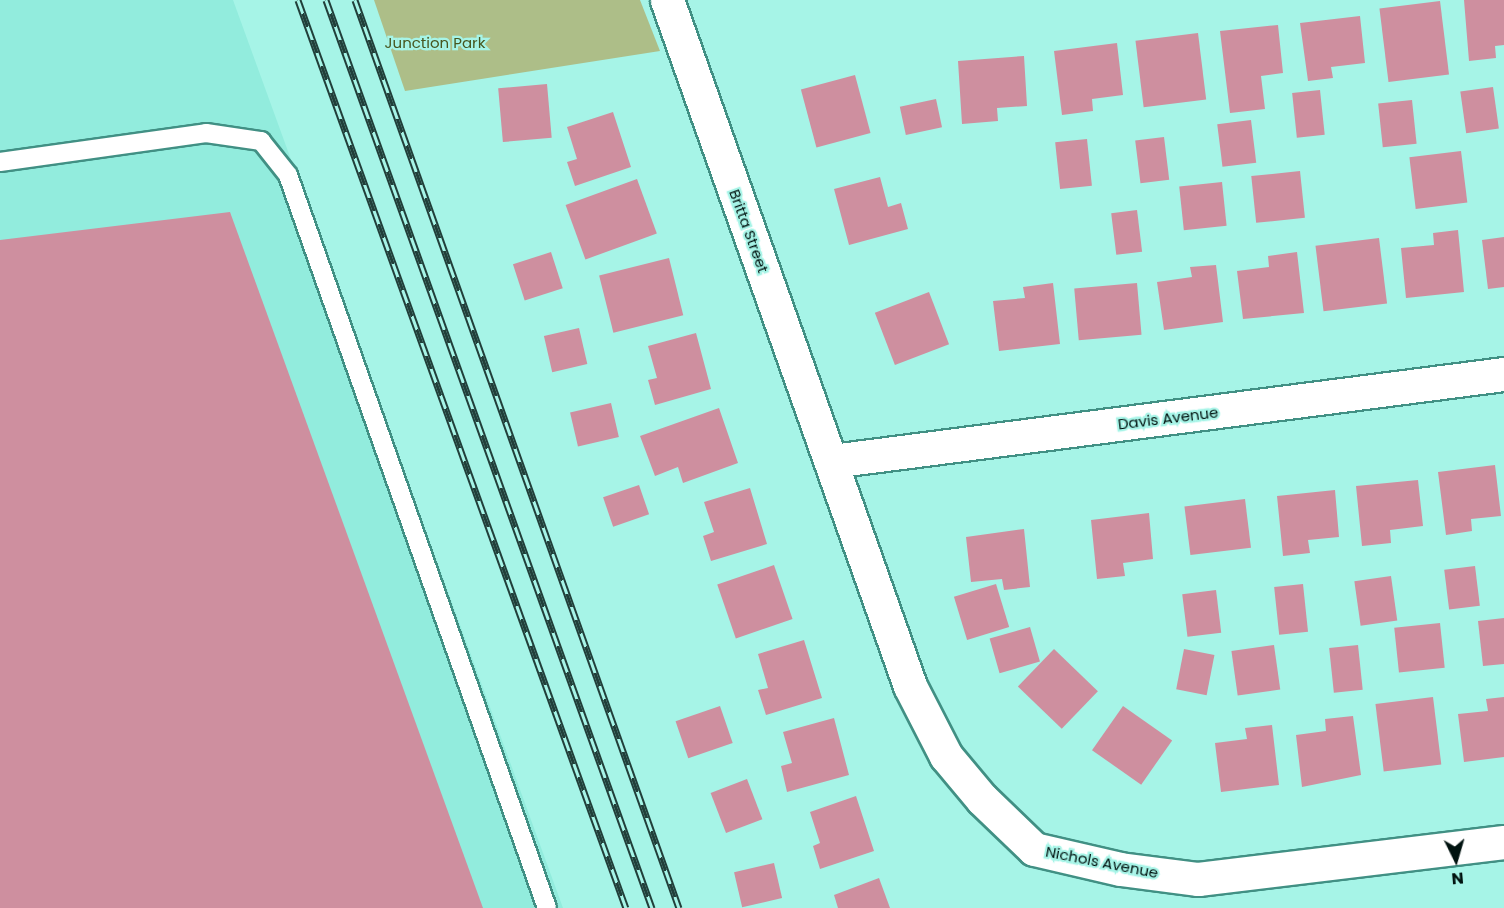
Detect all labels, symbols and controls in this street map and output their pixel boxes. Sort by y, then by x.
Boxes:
park label: Junction Park [385,34,485,52]
street label: Britta Street [726,187,772,275]
street label: Davis Avenue [1117,403,1219,433]
north arrow [1426,830,1486,890]
street label: Nichols Avenue [1044,842,1160,882]
text: N [1451,866,1465,890]

